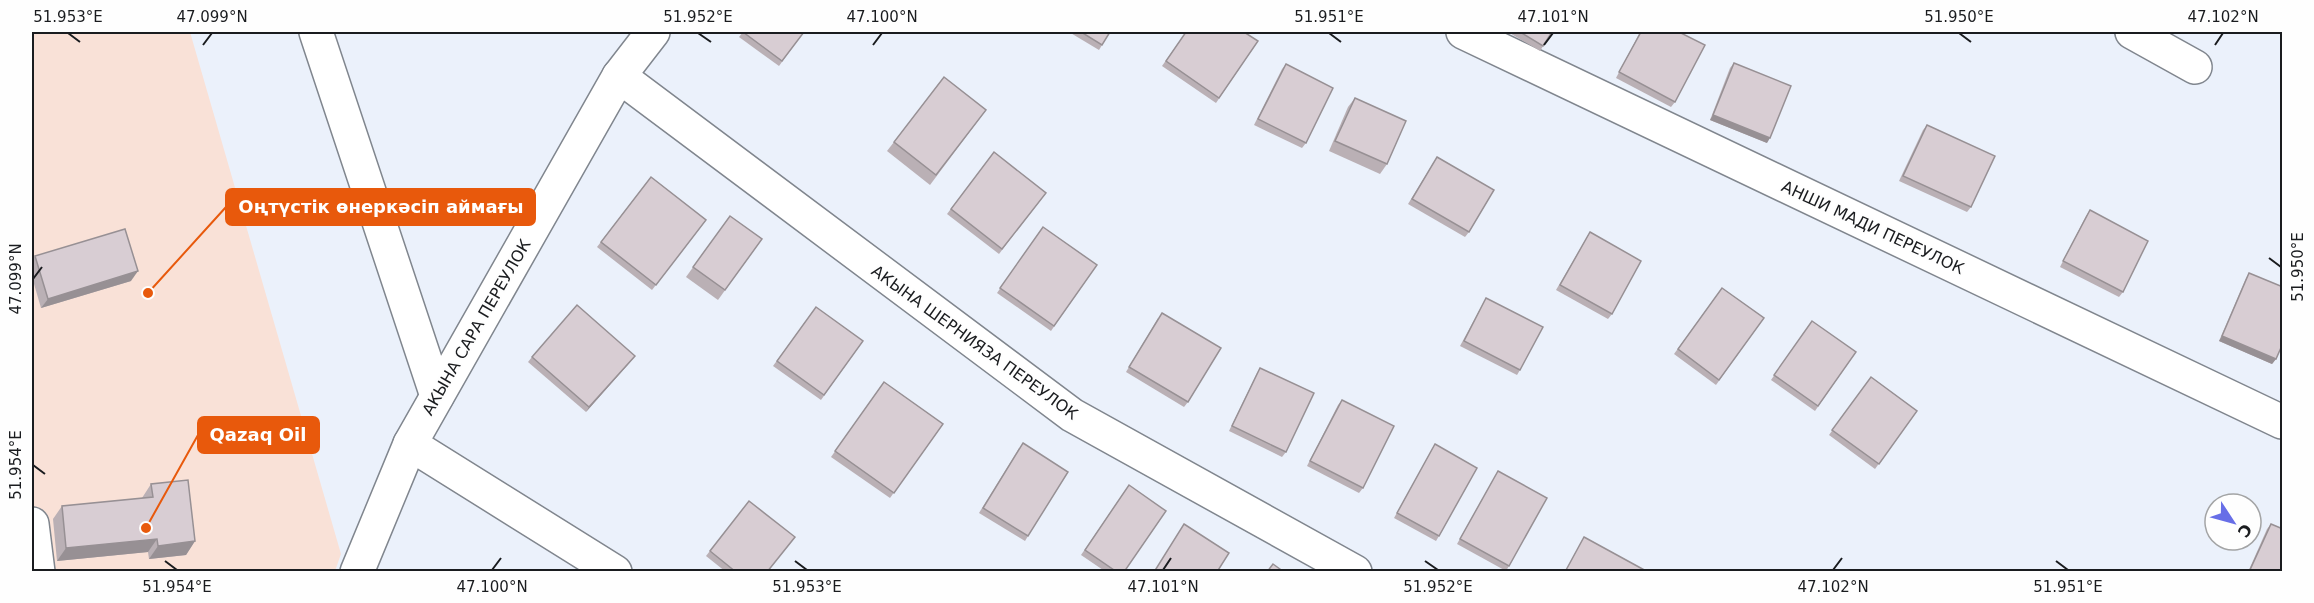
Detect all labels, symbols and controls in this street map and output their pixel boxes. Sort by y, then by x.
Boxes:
text: 51.953°E [33,8,103,26]
text: 47.099°N [176,8,248,26]
text: 51.952°E [663,8,733,26]
text: 47.100°N [846,8,918,26]
text: 51.951°E [1294,8,1364,26]
text: 47.101°N [1517,8,1589,26]
text: 51.950°E [1924,8,1994,26]
text: 47.102°N [2187,8,2259,26]
street label: АНШИ МАДИ ПЕРЕУЛОК [1779,177,1968,278]
callout: Оңтүстік өнеркәсіп аймағы [226,189,535,225]
text: Оңтүстік өнеркәсіп аймағы [238,196,524,217]
text: 51.950°E [2289,232,2307,302]
street label: АКЫНА САРА ПЕРЕУЛОК [418,235,535,419]
text: 47.099°N [7,243,25,315]
street label: АКЫНА ШЕРНИЯЗА ПЕРЕУЛОК [868,261,1082,424]
callout: Qazaq Oil [198,417,319,453]
text: Qazaq Oil [210,424,306,445]
text: 51.954°E [7,430,25,500]
north arrow [2203,492,2263,552]
text: С [2234,520,2256,541]
text: 51.954°E [142,578,212,596]
text: 47.100°N [456,578,528,596]
text: 51.953°E [772,578,842,596]
text: 47.101°N [1127,578,1199,596]
text: 51.952°E [1403,578,1473,596]
text: 47.102°N [1797,578,1869,596]
text: 51.951°E [2033,578,2103,596]

